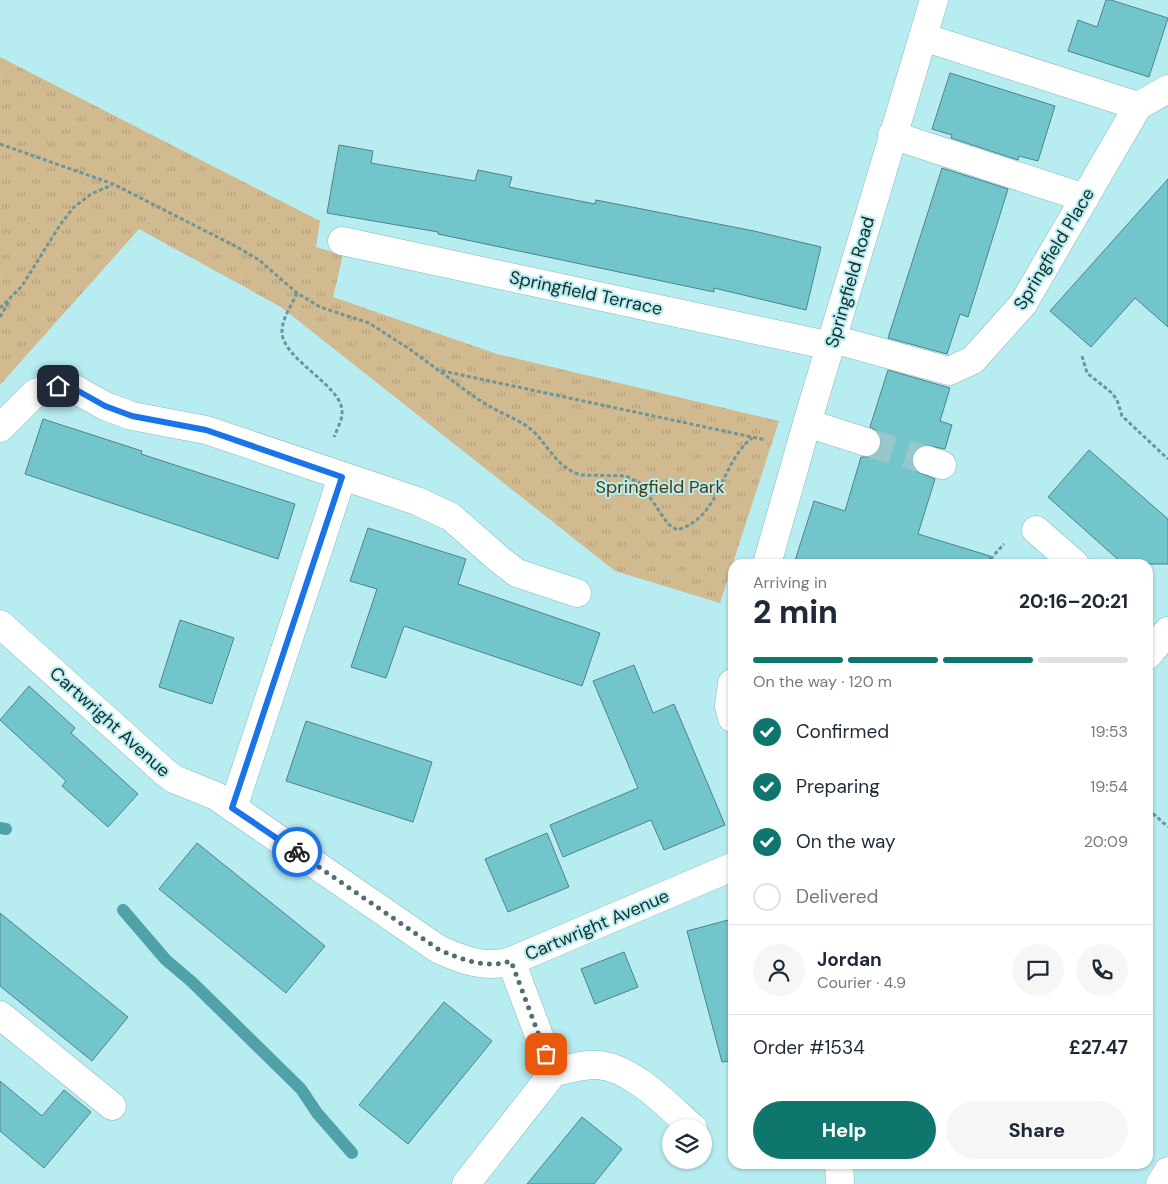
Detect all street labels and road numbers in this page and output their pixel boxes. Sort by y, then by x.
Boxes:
street label: Springfield Place [1008,184,1100,314]
street label: Springfield Road [820,214,880,350]
street label: Springfield Terrace [507,265,665,321]
street label: Cartwright Avenue [45,661,175,783]
street label: Cartwright Avenue [521,884,673,966]

